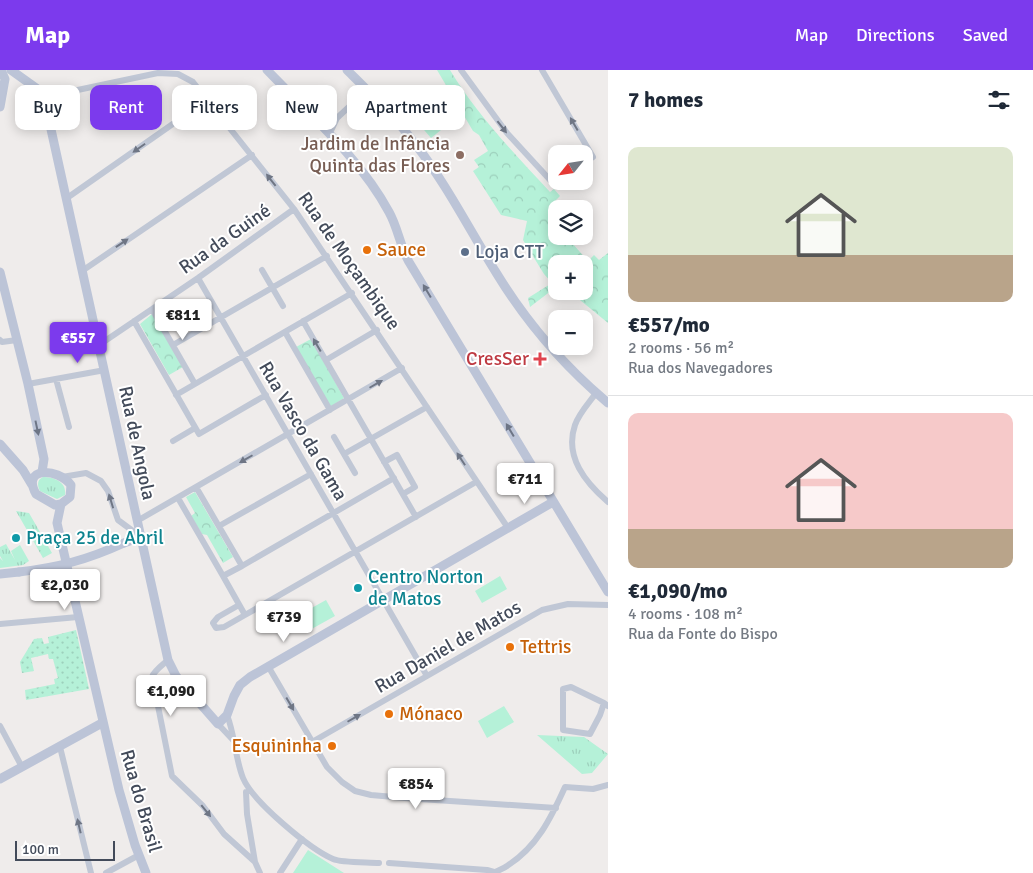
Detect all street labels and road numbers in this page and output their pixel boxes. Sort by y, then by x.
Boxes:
street label: Rua de Moçambique [292,187,406,335]
street label: Rua da Guiné [174,199,276,279]
street label: Rua Vasco da Gama [253,357,353,505]
street label: Rua de Angola [113,384,161,502]
street label: Rua Daniel de Matos [371,595,525,699]
street label: Rua do Brasil [115,747,167,855]

